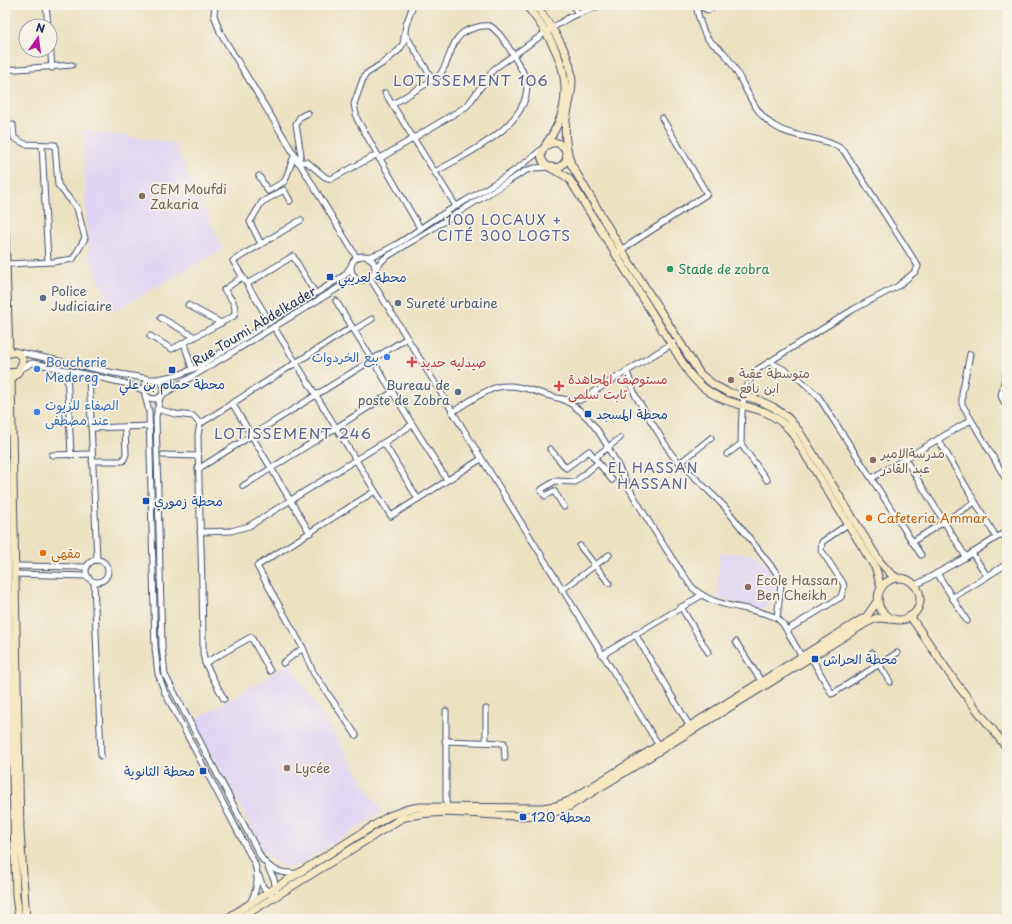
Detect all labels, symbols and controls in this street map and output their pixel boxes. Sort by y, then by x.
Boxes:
north arrow [18,18,58,58]
text: N [34,19,47,37]
district label: LOTISSEMENT 106 [393,68,549,91]
place label: CEM Moufdi Zakaria [150,179,227,213]
marker: CEM Moufdi Zakaria [137,191,147,201]
district label: 100 LOCAUX + CITÉ 300 LOGTS [437,209,571,246]
place label: Stade de zobra [678,259,769,278]
marker: Stade de zobra [665,264,675,274]
place label: محطة لعريبي [338,267,407,289]
marker: محطة لعريبي [325,272,335,282]
place label: Police Judiciaire [51,281,112,315]
street label: Rue Toumi Abdelkader [188,281,319,370]
marker: Police Judiciaire [38,293,48,303]
place label: Sureté urbaine [406,293,498,312]
marker: Sureté urbaine [393,298,403,308]
place label: بيع الخردوات [312,347,379,368]
place label: Boucherie Medereg [45,352,107,386]
marker: بيع الخردوات [382,352,392,362]
place label: صيدليه حديد [420,352,487,371]
marker: صيدليه حديد [407,357,417,367]
place label: متوسطة عقبة ابن نافع [739,363,810,399]
marker: Boucherie Medereg [32,364,42,374]
marker: محطة حمام بن علي [167,365,177,375]
place label: مستوصف المجاهدة ثابت سلمى [568,369,668,403]
place label: محطة حمام بن علي [119,374,225,396]
place label: Bureau de poste de Zobra [358,375,450,409]
marker: متوسطة عقبة ابن نافع [726,375,736,385]
marker: مستوصف المجاهدة ثابت سلمى [553,380,565,392]
marker: Bureau de poste de Zobra [453,387,463,397]
place label: الصفاء للزيوت عند مصطفى [45,395,119,430]
place label: محطة المسجد [596,404,668,423]
marker: الصفاء للزيوت عند مصطفى [32,407,42,417]
marker: محطة المسجد [583,409,593,419]
district label: LOTISSEMENT 246 [214,421,372,444]
place label: مدرسةالامير عبد القادر [880,443,945,477]
marker: مدرسةالامير عبد القادر [868,455,878,465]
district label: EL HASSAN HASSANI [608,457,698,494]
place label: محطة زموري [154,491,223,511]
marker: محطة زموري [141,496,151,506]
place label: Cafeteria Ammar [877,508,987,527]
marker: Cafeteria Ammar [864,513,874,523]
place label: مقهى [51,543,81,563]
marker: مقهى [38,548,48,558]
place label: Ecole Hassan Ben Cheikh [756,570,838,604]
marker: Ecole Hassan Ben Cheikh [743,582,753,592]
place label: محطة الحراش [823,649,897,668]
marker: محطة الحراش [810,654,820,664]
place label: Lycée [295,758,330,777]
place label: محطة الثانوية [124,761,195,780]
marker: Lycée [282,763,292,773]
marker: محطة الثانوية [198,766,208,776]
place label: محطة 120 [531,807,591,826]
marker: محطة 120 [518,812,528,822]

